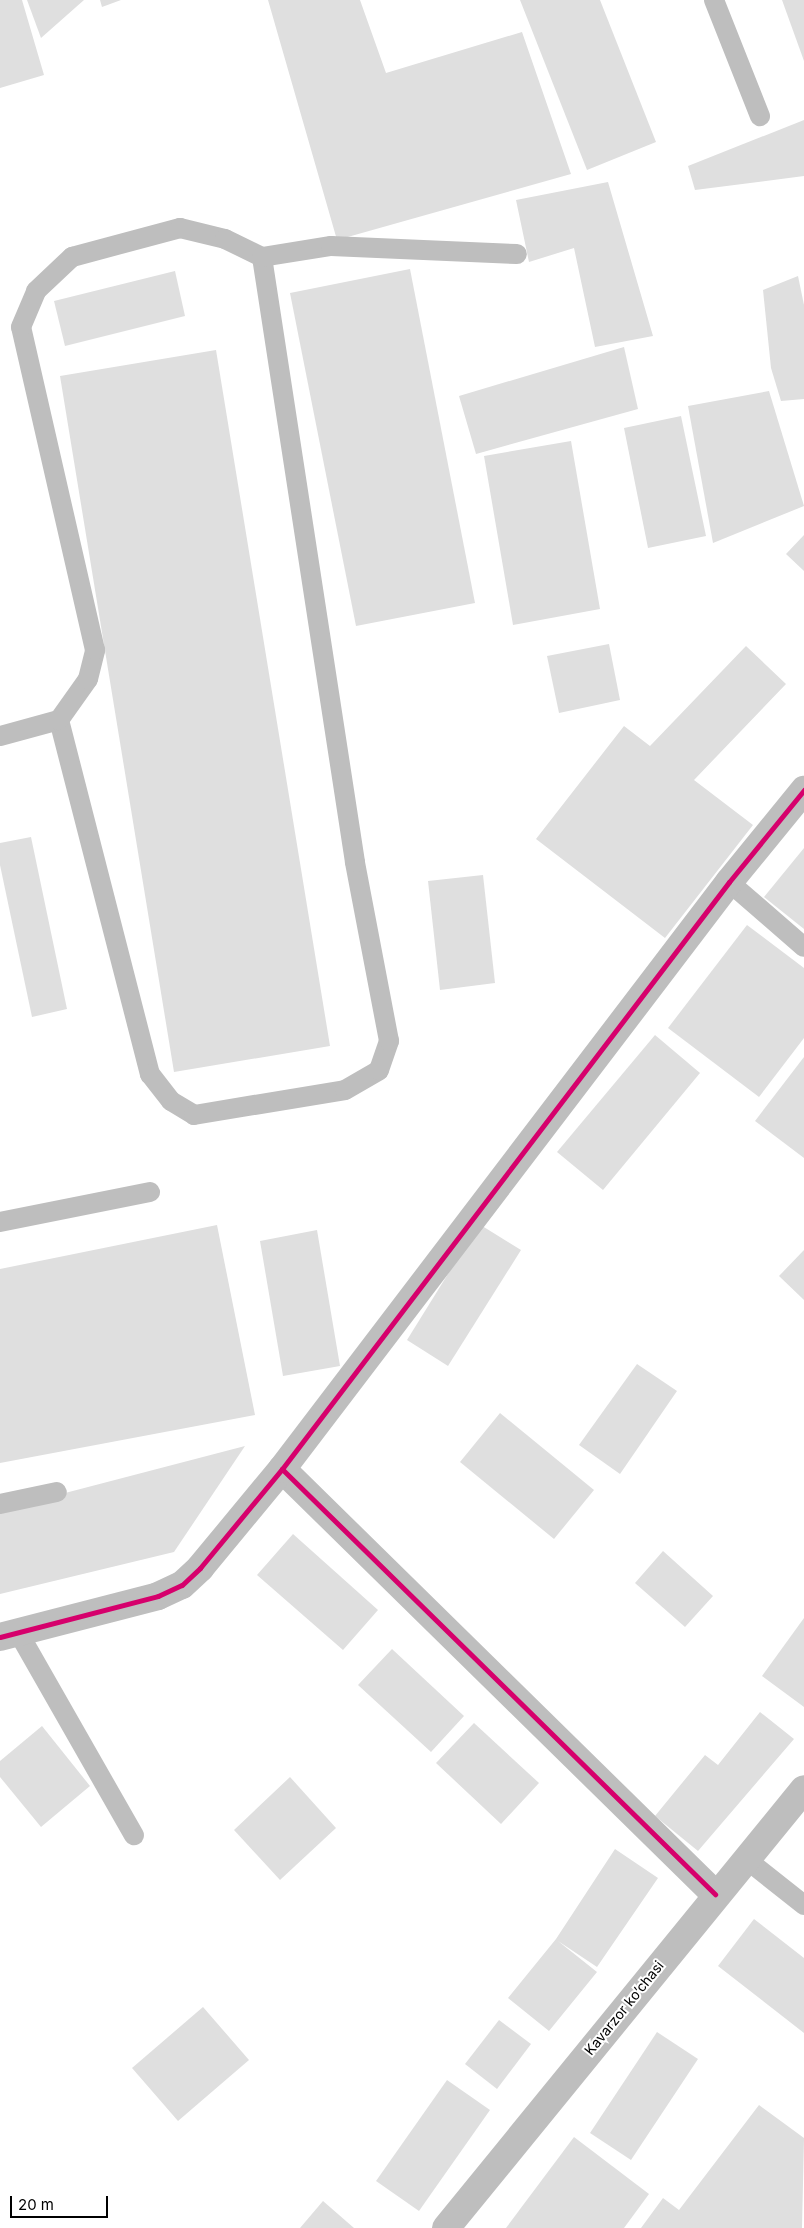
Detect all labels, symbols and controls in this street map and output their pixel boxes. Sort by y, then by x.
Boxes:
street label: Kavarzor ko’chasi [581,1958,667,2058]
scale bar [12,2186,110,2218]
text: 20 m [18,2195,54,2214]

